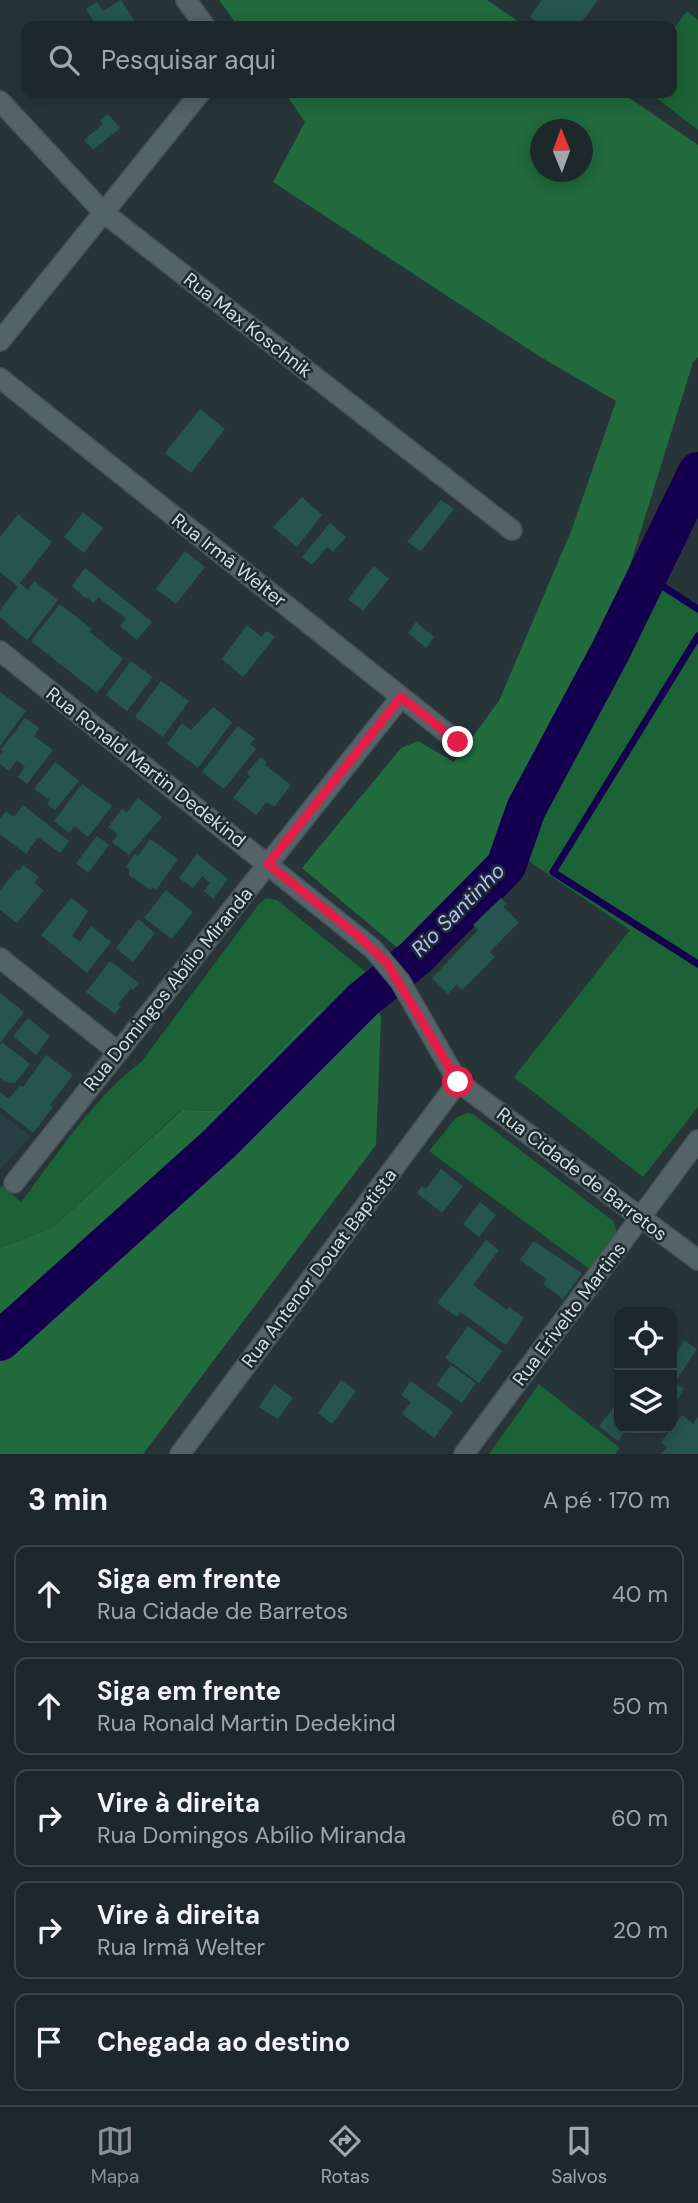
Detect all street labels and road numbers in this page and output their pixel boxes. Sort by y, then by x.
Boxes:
street label: Rua Max Koschnik [179,267,318,383]
street label: Rua Irmã Welter [167,507,291,613]
street label: Rua Ronald Martin Dedekind [41,681,251,853]
street label: Rua Domingos Abílio Miranda [78,882,258,1096]
street label: Rua Cidade de Barretos [492,1102,672,1246]
street label: Rua Antenor Douat Baptista [236,1163,402,1373]
street label: Rua Erivelto Martins [507,1237,631,1391]

